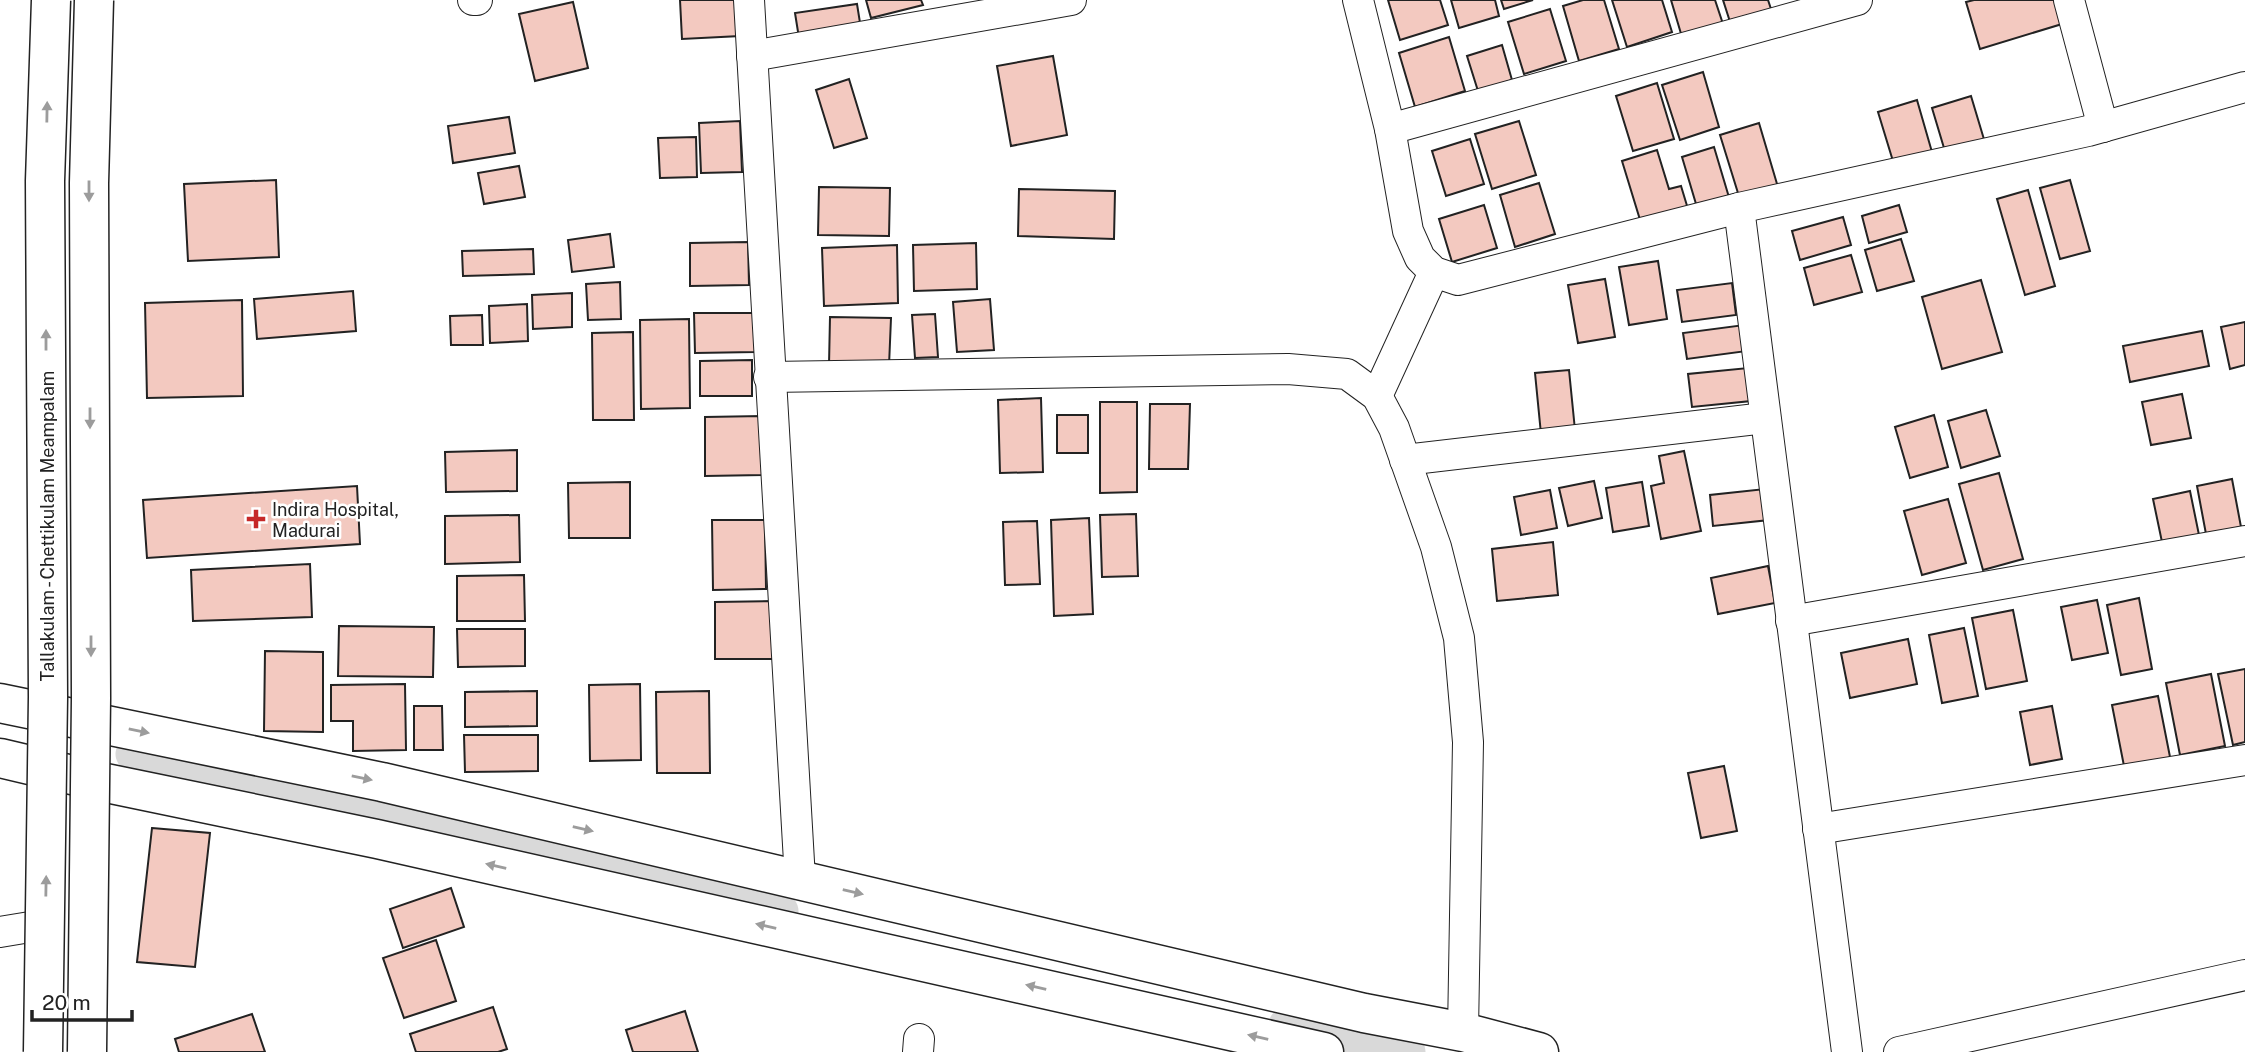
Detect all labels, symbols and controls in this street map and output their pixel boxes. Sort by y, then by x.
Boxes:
one-way arrow [41,101,53,123]
one-way arrow [83,180,95,202]
one-way arrow [41,329,52,351]
street label: Tallakulam - Chettikulam Meampalam [37,371,58,681]
one-way arrow [84,407,96,429]
place label: Indira Hospital, Madurai [272,499,399,541]
marker: Indira Hospital, Madurai [246,509,266,529]
one-way arrow [85,635,97,657]
one-way arrow [128,725,150,736]
one-way arrow [351,773,373,784]
one-way arrow [572,824,594,835]
one-way arrow [485,860,507,871]
one-way arrow [40,875,51,897]
one-way arrow [842,887,864,898]
one-way arrow [755,921,777,932]
scale bar [32,978,131,1022]
one-way arrow [1025,981,1047,992]
text: 20 m [42,990,91,1015]
one-way arrow [1247,1031,1269,1042]

